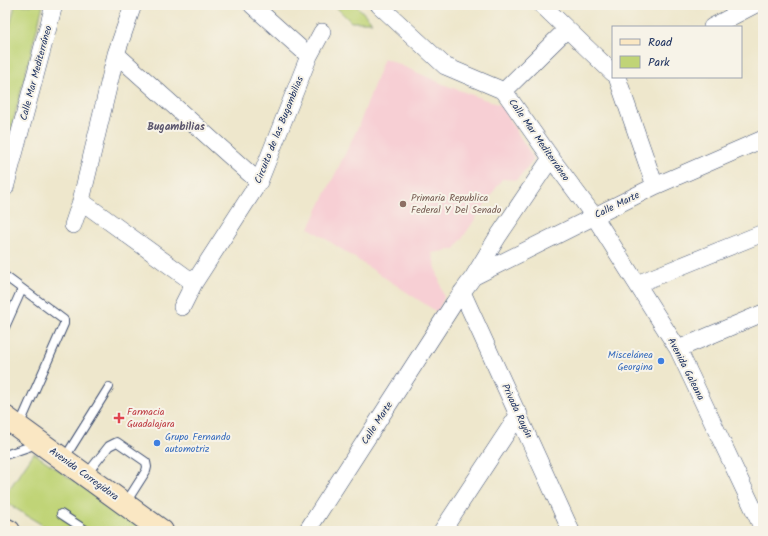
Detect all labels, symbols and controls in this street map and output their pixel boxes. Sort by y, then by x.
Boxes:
street label: Calle Mar Mediterráneo [16,23,57,122]
legend [612,26,742,78]
text: Road [648,33,673,52]
text: Park [648,53,670,72]
street label: Circuito de las Bugambilias [250,73,308,186]
street label: Calle Mar Mediterráneo [504,95,574,185]
district label: Bugambilias [147,118,206,136]
street label: Calle Marte [592,187,643,223]
place label: Primaria Republica Federal Y Del Senado [411,190,502,218]
marker: Primaria Republica Federal Y Del Senado [398,199,408,209]
street label: Avenida Galeana [663,335,709,403]
place label: Miscelánea Georgina [608,347,653,375]
marker: Miscelánea Georgina [656,356,666,366]
street label: Privada Rayón [497,381,537,441]
street label: Calle Marte [357,398,397,448]
place label: Farmacia Guadalajara [127,404,175,432]
marker: Farmacia Guadalajara [114,413,124,423]
place label: Grupo Fernando automotriz [165,429,231,457]
marker: Grupo Fernando automotriz [152,438,162,448]
street label: Avenida Corregidora [46,443,122,505]

